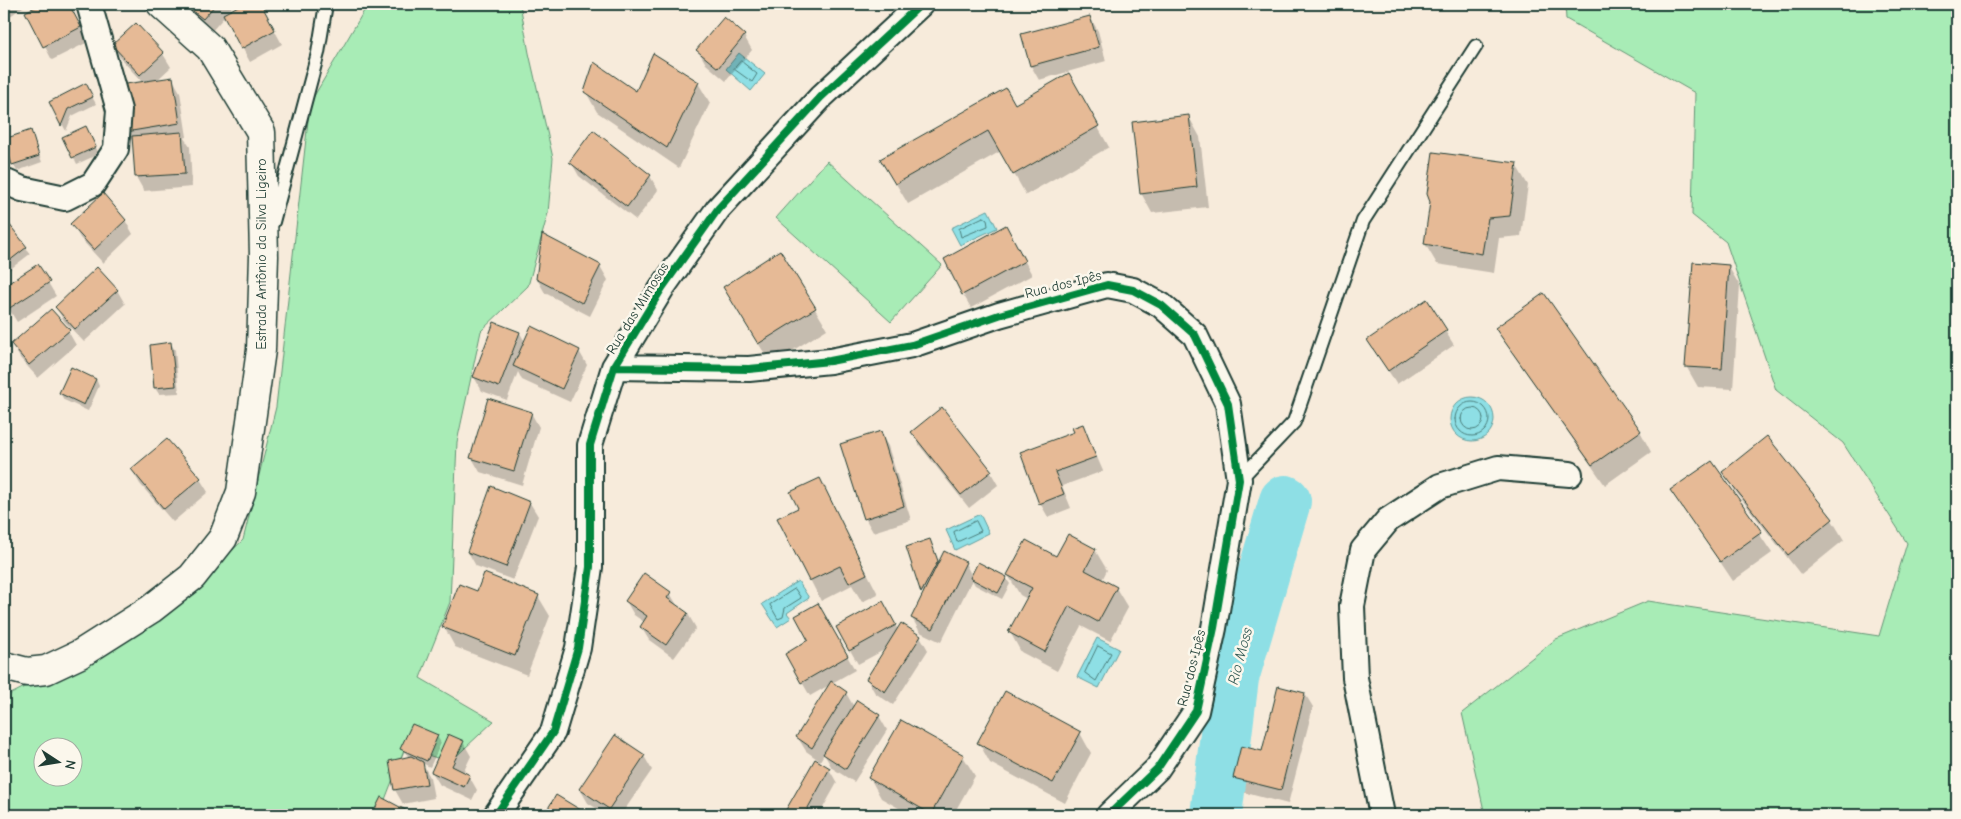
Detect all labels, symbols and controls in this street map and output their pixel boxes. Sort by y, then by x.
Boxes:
street label: Estrada Antônio da Silva Ligeiro [253,158,270,350]
street label: Rua das Mimosas [602,259,673,357]
street label: Rua dos Ipês [1023,267,1103,302]
water label: Rio Moss [1224,625,1256,686]
street label: Rua dos Ipês [1174,628,1209,708]
north arrow [32,736,82,786]
text: N [61,758,79,771]

